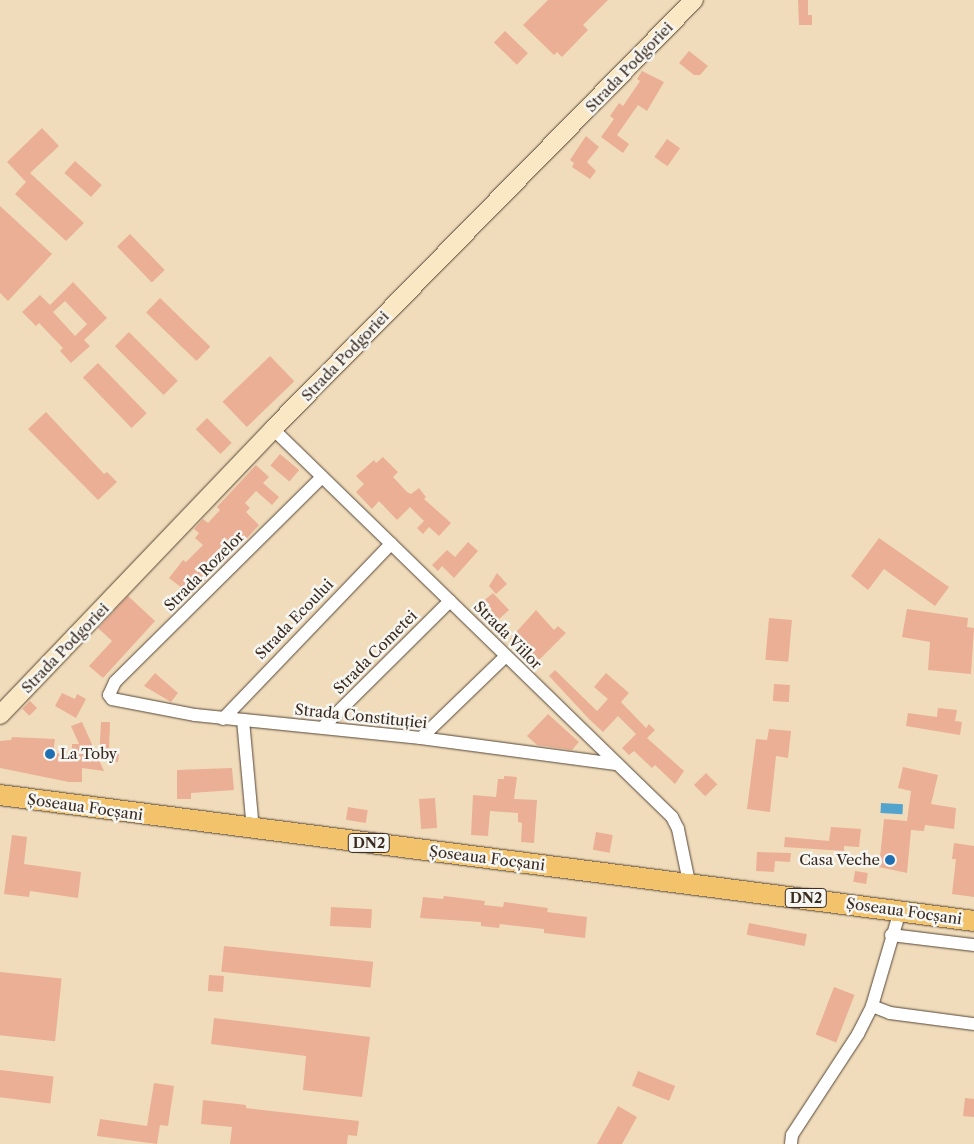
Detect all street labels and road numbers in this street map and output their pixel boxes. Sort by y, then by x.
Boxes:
street label: Strada Podgoriei [581,18,677,116]
street label: Strada Podgoriei [297,307,393,405]
street label: Strada Rozelor [160,527,248,615]
street label: Strada Ecoului [251,575,337,663]
street label: Strada Viilor [470,597,546,673]
street label: Strada Podgoriei [17,599,113,697]
street label: Strada Cometei [329,606,421,698]
street label: Strada Constituției [294,700,428,732]
street label: Șoseaua Focșani [26,790,144,824]
road number: DN2 [348,831,390,854]
street label: Șoseaua Focșani [428,842,546,874]
road number: DN2 [785,886,827,910]
street label: Șoseaua Focșani [845,894,963,928]

